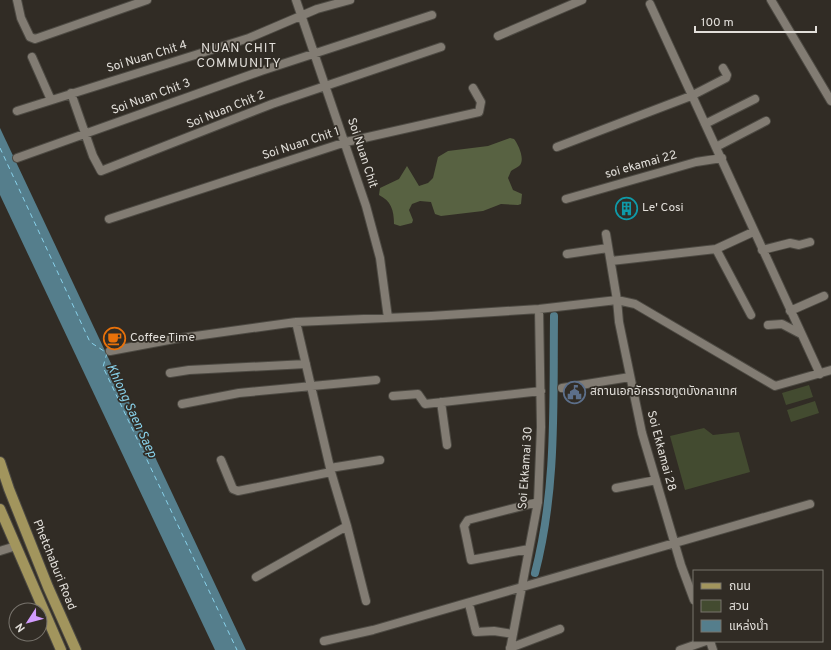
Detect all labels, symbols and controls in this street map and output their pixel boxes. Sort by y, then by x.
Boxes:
scale bar [695,8,816,34]
text: 100 m [701,15,734,31]
street label: Soi Nuan Chit 4 [105,37,189,77]
district label: NUAN CHIT COMMUNITY [197,41,281,72]
street label: Soi Nuan Chit 3 [109,75,193,119]
street label: Soi Nuan Chit 2 [184,87,268,133]
street label: Soi Nuan Chit [343,116,381,190]
street label: Soi Nuan Chit 1 [260,124,342,164]
street label: soi ekamai 22 [603,147,679,183]
building icon: Le' Cosi [613,195,639,221]
place label: Le' Cosi [642,200,684,216]
cafe icon: Coffee Time [102,325,128,351]
place label: Coffee Time [130,330,195,346]
water label: Khlong Saen Saep [102,362,160,461]
public building icon: สถานเอกอัครราชทูตบังกลาเทศ [562,379,588,405]
place label: สถานเอกอัครราชทูตบังกลาเทศ [590,384,737,400]
street label: Soi Ekkamai 28 [643,409,679,493]
street label: Soi Ekkamai 30 [515,426,537,510]
street label: Phetchaburi Road [29,517,79,613]
legend [693,570,823,642]
text: ถนน [729,579,751,595]
text: สวน [729,599,749,615]
north arrow [8,602,48,642]
text: แหล่งน้ำ [729,617,768,635]
text: N [13,620,29,635]

